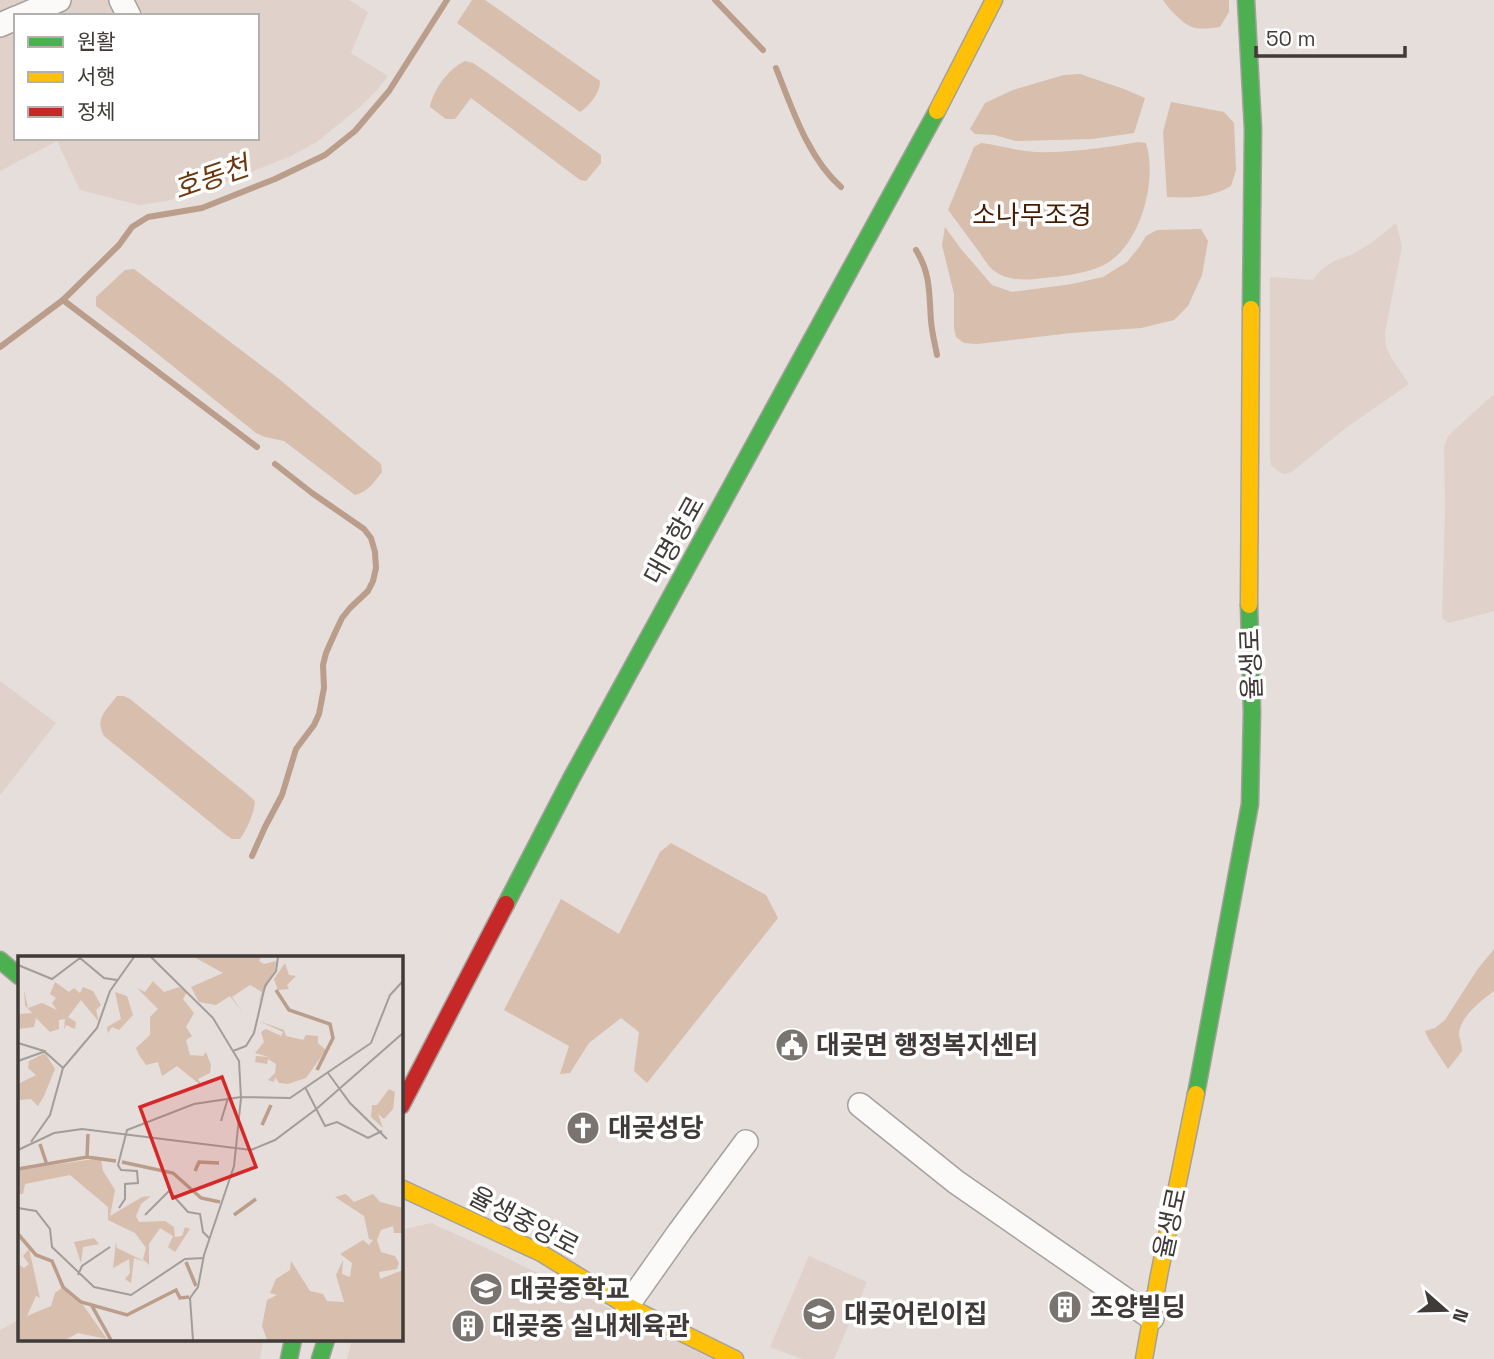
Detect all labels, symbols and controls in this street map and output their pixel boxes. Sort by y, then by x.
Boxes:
legend [14,14,259,140]
scale bar [1256,14,1405,58]
text: 50 m [1266,25,1316,52]
text: 원활 [77,28,116,55]
text: 서행 [77,63,116,90]
text: 정체 [77,98,116,125]
water label: 호동천 [169,146,256,207]
park label: 소나무조경 [972,198,1092,232]
street label: 대명항로 [636,490,712,590]
street label: 율생로 [1233,628,1269,700]
inset map [18,956,402,1342]
public building icon: 대곶면 행정복지센터 [773,1026,811,1064]
place label: 대곶면 행정복지센터 [816,1028,1038,1062]
church icon: 대곶성당 [564,1109,602,1147]
place label: 대곶성당 [608,1111,704,1145]
street label: 율생중앙로 [463,1179,585,1263]
street label: 율생로 [1146,1184,1194,1262]
school or university icon: 대곶중학교 [467,1270,505,1308]
place label: 대곶중학교 [510,1272,630,1306]
north arrow [1410,1275,1480,1345]
building icon: 조양빌딩 [1046,1288,1084,1326]
place label: 조양빌딩 [1090,1290,1186,1324]
school or university icon: 대곶어린이집 [800,1295,838,1333]
place label: 대곶어린이집 [844,1297,988,1331]
text: N [1447,1305,1474,1326]
building icon: 대곶중 실내체육관 [449,1307,487,1345]
place label: 대곶중 실내체육관 [492,1309,690,1343]

